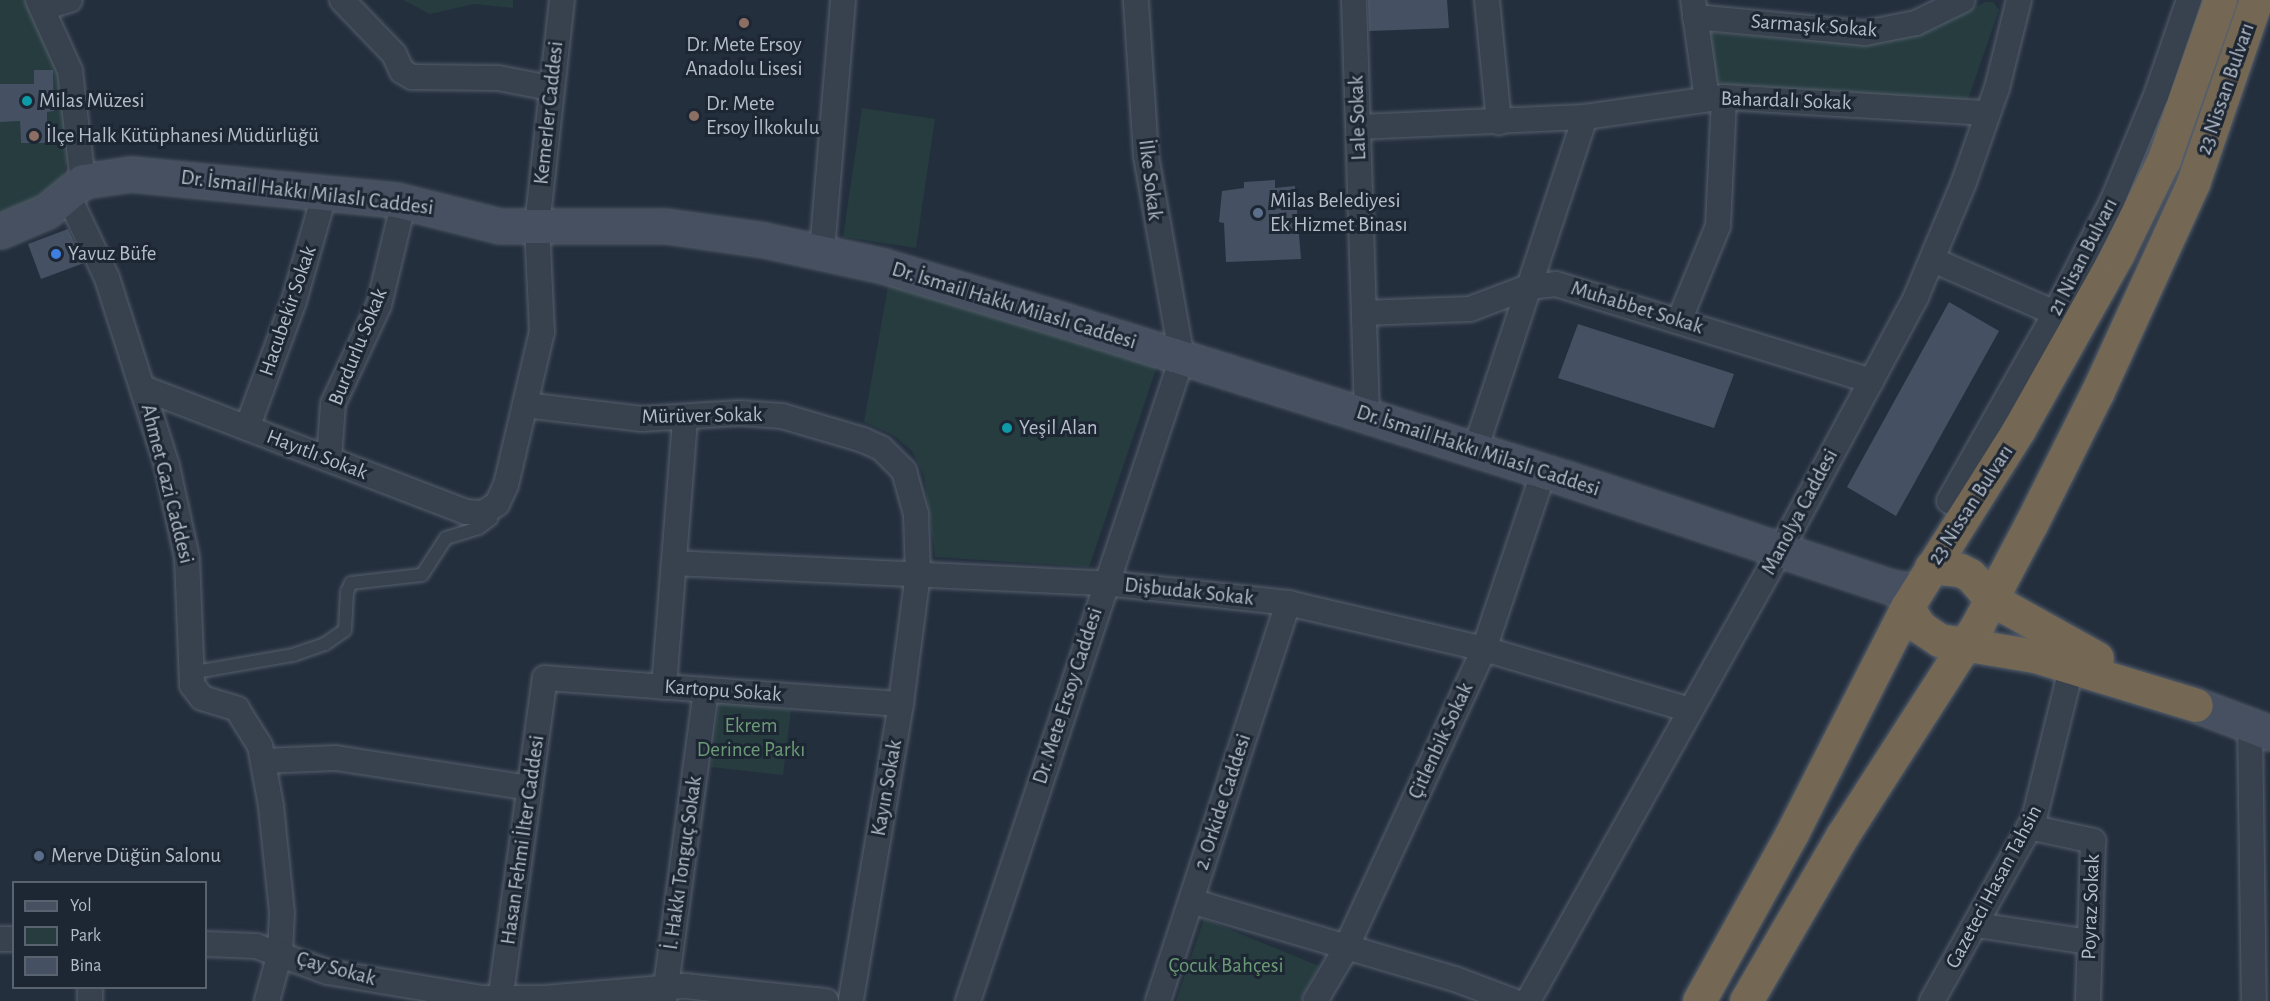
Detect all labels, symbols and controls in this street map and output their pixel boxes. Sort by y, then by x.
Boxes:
street label: Sarmaşık Sokak [1750,9,1878,43]
marker: Dr. Mete Ersoy Anadolu Lisesi [737,16,751,30]
street label: 23 Nissan Bulvarı [2192,20,2260,158]
place label: Dr. Mete Ersoy Anadolu Lisesi [685,32,803,82]
street label: Kemerler Caddesi [529,40,569,186]
street label: Lale Sokak [1344,75,1372,161]
street label: Bahardalı Sokak [1720,86,1852,116]
place label: Milas Müzesi [39,88,145,114]
place label: Dr. Mete Ersoy İlkokulu [706,91,819,141]
marker: Milas Müzesi [20,94,34,108]
marker: Dr. Mete Ersoy İlkokulu [687,109,701,123]
place label: İlçe Halk Kütüphanesi Müdürlüğü [46,123,319,149]
marker: İlçe Halk Kütüphanesi Müdürlüğü [27,129,41,143]
street label: İlke Sokak [1133,138,1167,222]
street label: Dr. İsmail Hakkı Milaslı Caddesi [179,165,435,221]
place label: Milas Belediyesi Ek Hizmet Binası [1270,188,1408,238]
street label: 21 Nisan Bulvarı [2043,194,2123,320]
marker: Milas Belediyesi Ek Hizmet Binası [1251,206,1265,220]
place label: Yavuz Büfe [68,241,156,267]
street label: Hacubekir Sokak [254,243,322,379]
marker: Yavuz Büfe [49,247,63,261]
street label: Dr. İsmail Hakkı Milaslı Caddesi [889,257,1139,355]
street label: Muhabbet Sokak [1568,276,1706,340]
street label: Burdurlu Sokak [323,285,393,409]
street label: Dr. İsmail Hakkı Milaslı Caddesi [1353,400,1603,502]
street label: Ahmet Gazi Caddesi [135,402,199,566]
street label: Mürüver Sokak [641,402,763,430]
place label: Yeşil Alan [1019,415,1098,441]
marker: Yeşil Alan [1000,421,1014,435]
street label: Hayıtlı Sokak [263,424,371,486]
street label: 23 Nissan Bulvarı [1923,440,2019,570]
street label: Manolya Caddesi [1756,445,1844,579]
street label: Dişbudak Sokak [1123,573,1255,611]
street label: Dr. Mete Ersoy Caddesi [1028,605,1108,787]
street label: Kartopu Sokak [664,674,782,708]
street label: Çitlenbik Sokak [1403,679,1479,803]
park label: Ekrem Derince Parkı [697,713,805,763]
street label: 2. Orkide Caddesi [1189,731,1257,873]
street label: Hasan Fehmi İlter Caddesi [496,734,550,946]
street label: Kayın Sokak [866,738,908,838]
street label: İ. Hakkı Tonguç Sokak [658,775,708,951]
street label: Gazeteci Hasan Tahsin [1940,801,2048,973]
place label: Merve Düğün Salonu [51,843,221,869]
marker: Merve Düğün Salonu [32,849,46,863]
street label: Poyraz Sokak [2077,854,2105,960]
legend [12,881,207,989]
text: Yol [70,897,92,915]
text: Park [70,927,101,945]
street label: Çay Sokak [294,946,378,992]
park label: Çocuk Bahçesi [1168,953,1284,979]
text: Bina [70,957,102,975]

